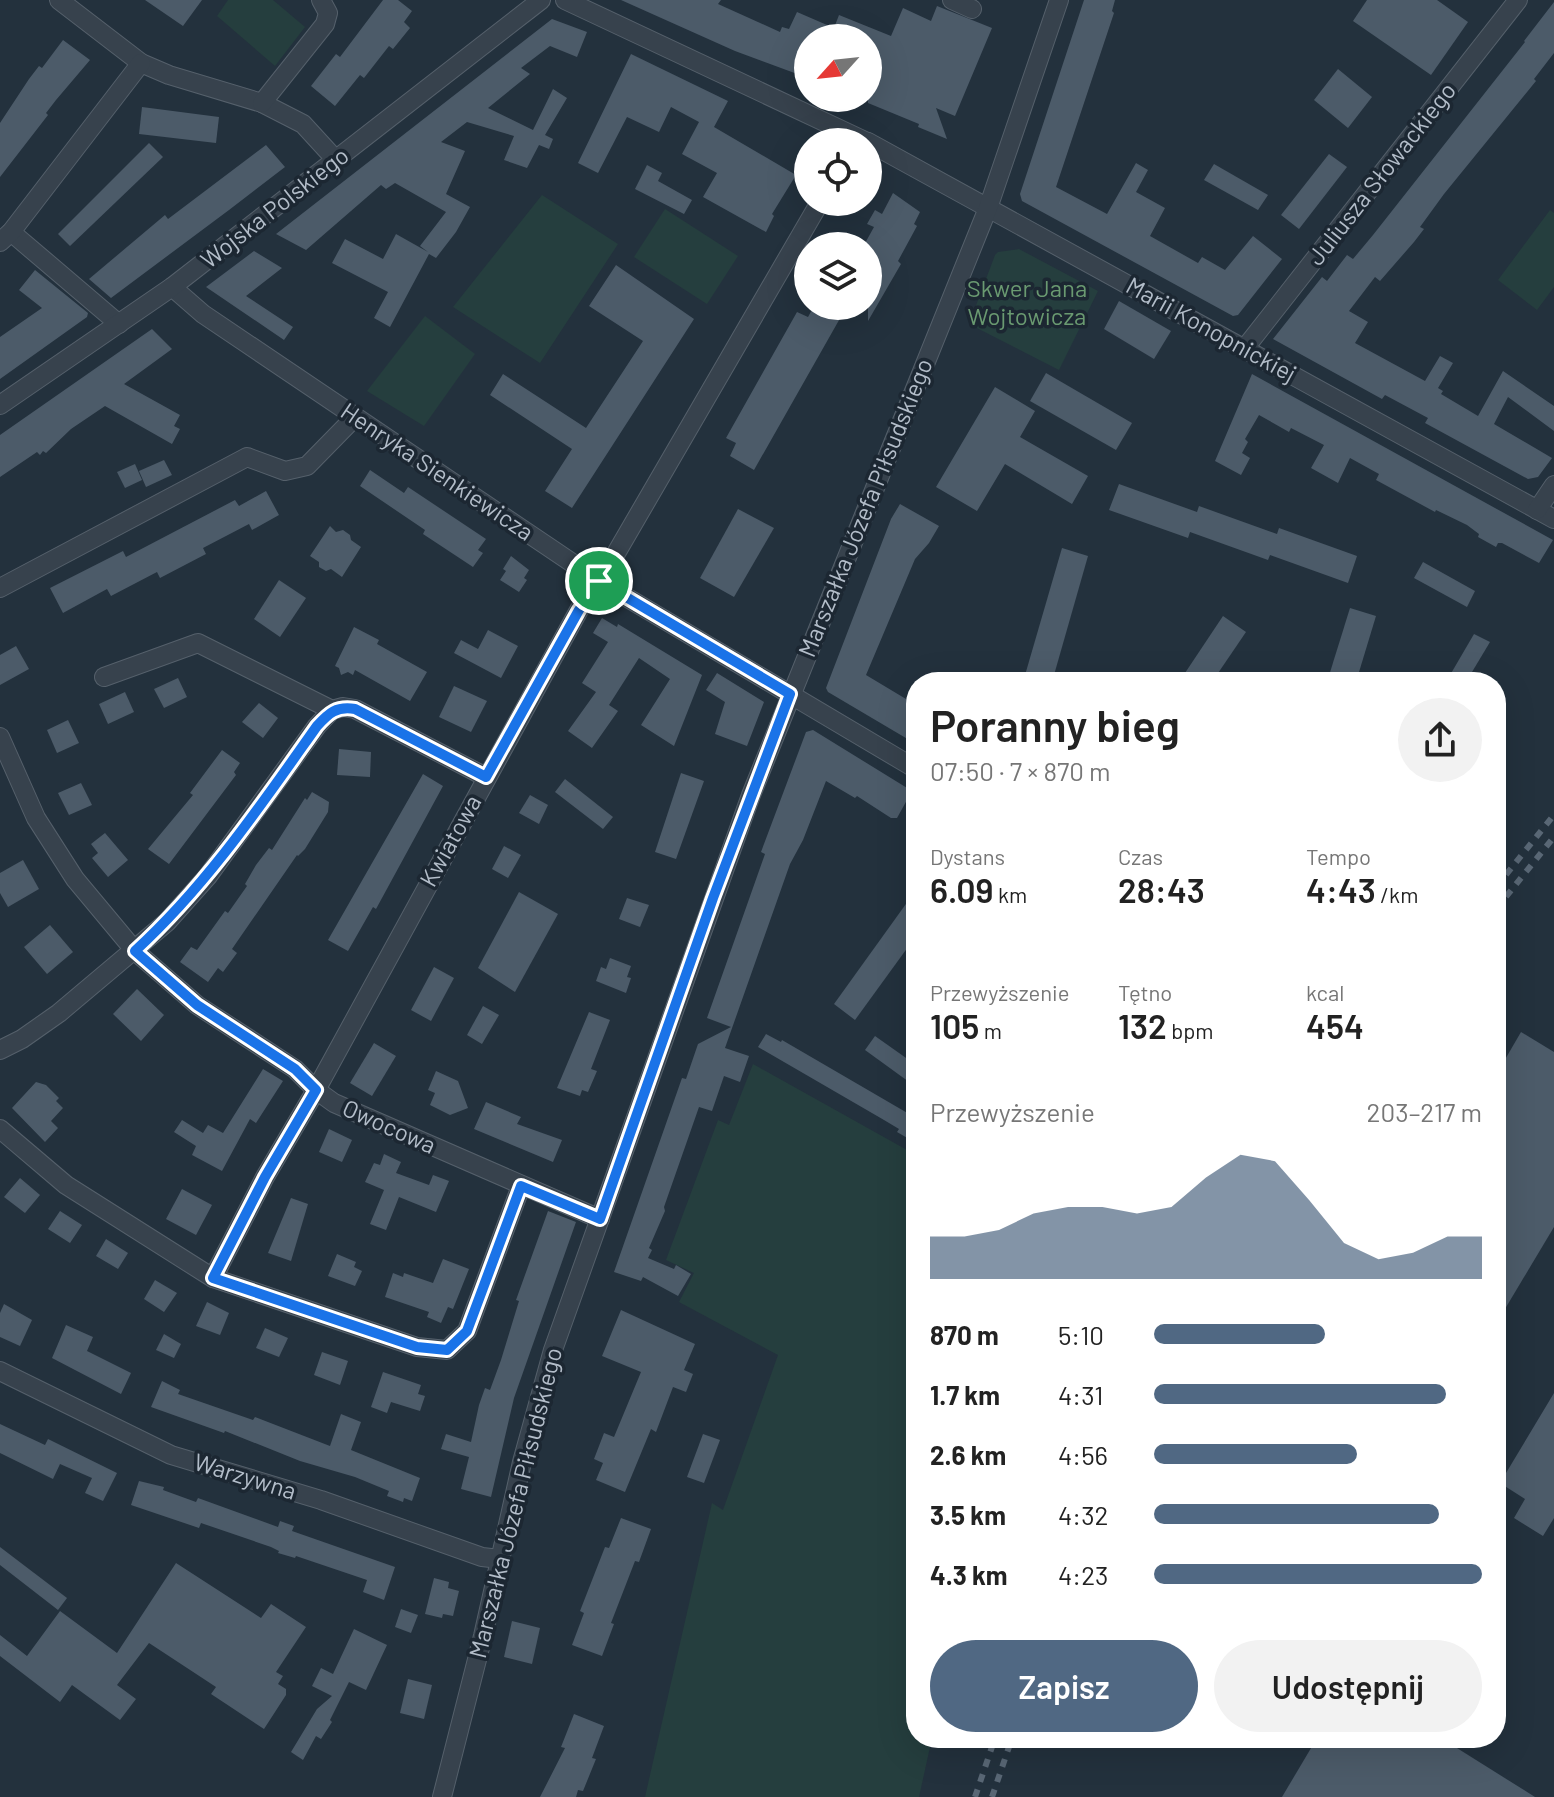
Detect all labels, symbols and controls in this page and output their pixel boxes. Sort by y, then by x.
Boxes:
north arrow [794,24,882,112]
map controls [794,24,882,320]
street label: Juliusza Słowackiego [1300,76,1461,270]
button: locate [794,128,882,216]
street label: Wojska Polskiego [194,140,354,274]
button: layers [794,232,882,320]
street label: Marii Konopnickiej [1122,270,1302,387]
park label: Skwer Jana Wojtowicza [967,273,1087,330]
street label: Marszałka Józefa Piłsudskiego [791,354,938,661]
street label: Henryka Sienkiewicza [336,396,540,546]
pin [565,547,633,615]
icon: arrive [577,559,621,603]
text: Poranny bieg [930,698,1180,751]
button: share [1398,698,1482,782]
text: 07:50 · 7 × 870 m [930,755,1111,786]
street label: Kwiatowa [413,789,487,891]
text: Dystans [930,843,1005,869]
text: Czas [1118,843,1163,869]
text: Tempo [1306,843,1371,869]
text: 6.09 [930,869,994,910]
text: 28:43 [1118,869,1205,910]
text: 4:43 [1306,869,1376,910]
text: km [994,881,1027,907]
text: /km [1376,881,1418,907]
text: Przewyższenie [930,979,1069,1005]
text: Tętno [1118,979,1172,1005]
text: kcal [1306,979,1344,1005]
text: 105 [930,1005,979,1046]
text: 132 [1118,1005,1167,1046]
text: 454 [1306,1005,1364,1046]
text: m [979,1017,1002,1043]
text: bpm [1167,1017,1214,1043]
street label: Owocowa [338,1092,441,1159]
text: Przewyższenie [930,1096,1095,1127]
text: 203–217 m [1367,1096,1482,1127]
text: 870 m [930,1319,999,1350]
text: 5:10 [1058,1319,1104,1350]
street label: Marszałka Józefa Piłsudskiego [462,1344,567,1661]
text: 1.7 km [930,1379,1000,1410]
text: 4:31 [1058,1379,1103,1410]
text: 2.6 km [930,1439,1006,1470]
text: 4:56 [1058,1439,1108,1470]
street label: Warzywna [191,1446,300,1505]
text: 3.5 km [930,1499,1006,1530]
text: 4:32 [1058,1499,1108,1530]
text: 4.3 km [930,1559,1008,1590]
text: 4:23 [1058,1559,1108,1590]
button: Zapisz [930,1640,1198,1732]
button: Udostępnij [1214,1640,1482,1732]

